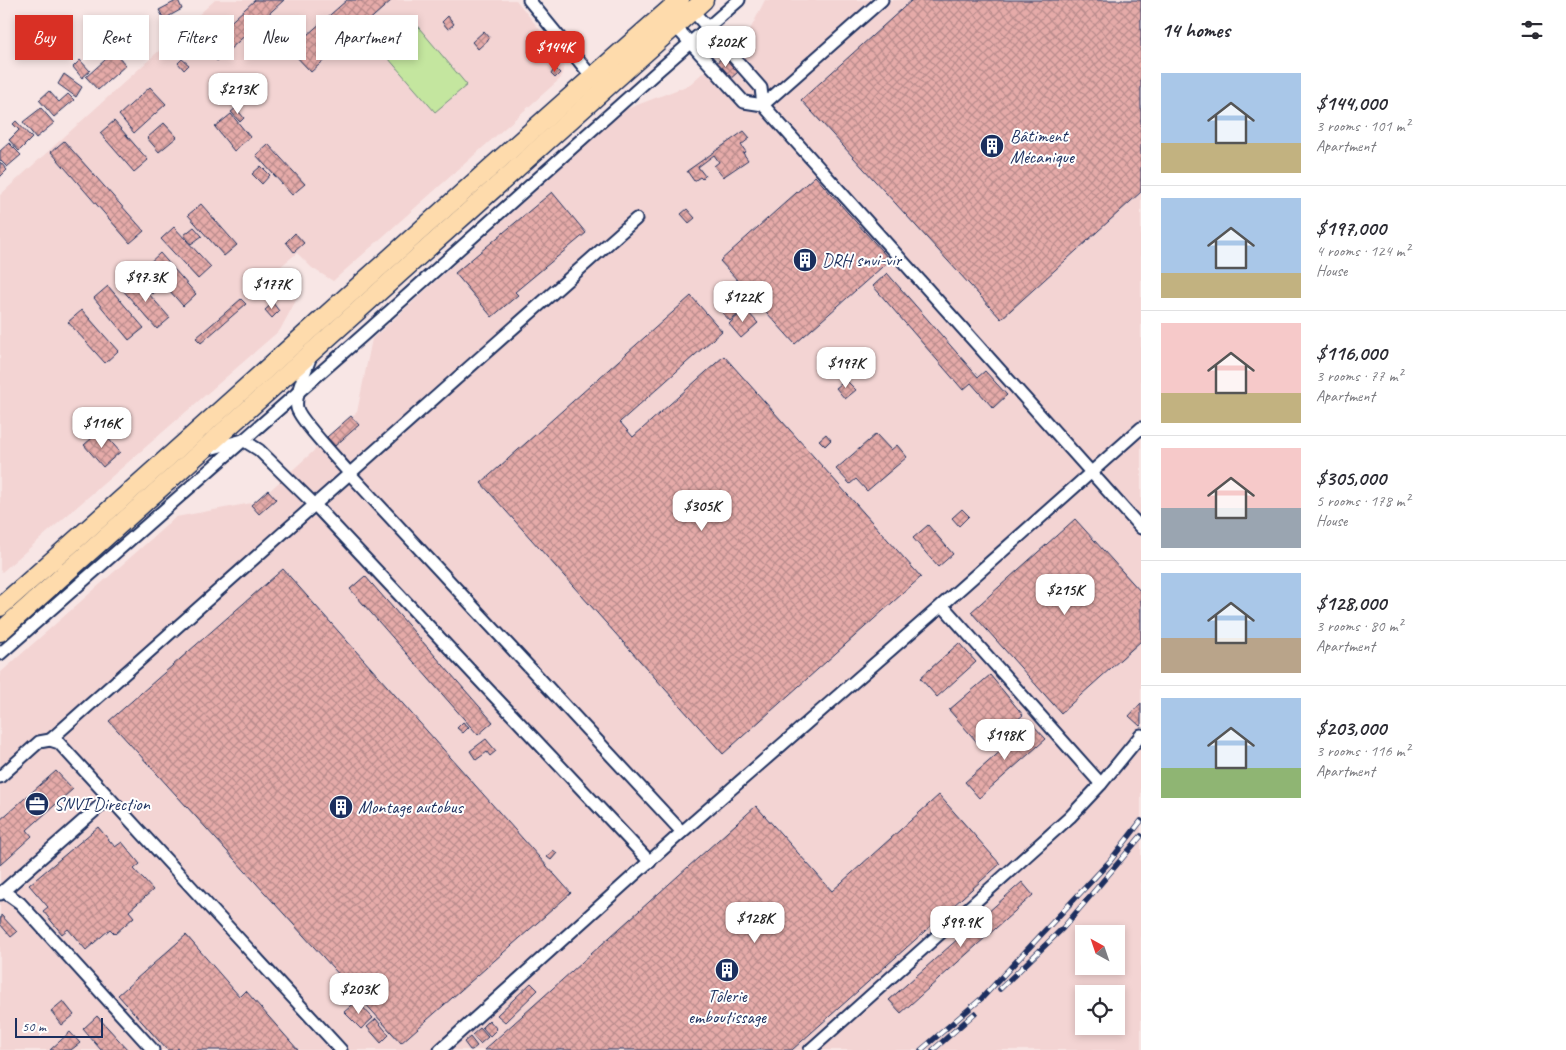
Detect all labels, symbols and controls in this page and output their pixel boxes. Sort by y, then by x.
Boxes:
chip: Buy [15,15,73,60]
chip: Rent [83,15,149,60]
chip: Filters [159,15,234,60]
chip: New [244,15,306,60]
chip: Apartment [316,15,418,60]
icon: filters [1518,16,1546,44]
text: 14 homes [1161,17,1230,43]
pin: $202K [691,26,761,68]
pin: $144K [520,30,590,73]
text: $202K [708,32,744,52]
text: $144K [537,37,573,57]
pin: $213K [203,72,273,115]
text: $213K [220,79,256,99]
text: $144,000 [1316,90,1386,116]
icon: home [1201,93,1261,153]
text: 3 rooms · 101 m² [1316,116,1410,136]
place label: Bâtiment Mécanique [1010,125,1075,168]
building icon: Bâtiment Mécanique [979,133,1005,159]
text: Apartment [1316,136,1375,156]
text: $197,000 [1316,215,1386,241]
icon: home [1201,218,1261,278]
text: 4 rooms · 124 m² [1316,241,1410,261]
building icon: DRH snvi-vir [792,247,818,273]
place label: DRH snvi-vir [822,249,903,271]
pin: $97.3K [105,260,187,303]
text: House [1316,261,1347,281]
text: $97.3K [126,267,166,287]
pin: $177K [237,268,307,310]
text: $177K [254,274,290,294]
pin: $122K [708,280,778,323]
text: $122K [725,287,761,307]
text: $116,000 [1316,340,1387,366]
icon: home [1201,343,1261,403]
pin: $197K [811,346,881,389]
text: $197K [828,353,864,373]
text: 3 rooms · 77 m² [1316,366,1402,386]
text: Apartment [1316,386,1375,406]
pin: $116K [67,406,137,449]
text: $116K [83,413,121,433]
text: $305,000 [1316,465,1386,491]
icon: home [1201,468,1261,528]
pin: $305K [667,490,737,532]
text: 5 rooms · 178 m² [1316,491,1410,511]
text: $305K [684,496,720,516]
text: House [1316,511,1347,531]
pin: $215K [1030,574,1100,616]
text: $215K [1047,580,1083,600]
text: $128,000 [1316,590,1386,616]
icon: home [1201,593,1261,653]
text: 3 rooms · 80 m² [1316,616,1402,636]
text: Apartment [1316,636,1375,656]
text: $203,000 [1316,715,1386,741]
pin: $198K [970,718,1040,761]
icon: home [1201,718,1261,778]
text: $198K [987,725,1023,745]
text: 3 rooms · 116 m² [1316,741,1410,761]
text: Apartment [1316,761,1375,781]
office icon: SNVI Direction [24,791,50,817]
place label: SNVI Direction [54,793,151,815]
building icon: Montage autobus [328,794,354,820]
place label: Montage autobus [358,796,465,818]
pin: $128K [720,902,790,944]
pin: $99.9K [920,906,1002,948]
text: $128K [737,908,773,928]
text: $99.9K [941,912,981,932]
north arrow [1075,925,1125,975]
map controls [1075,925,1125,1035]
building icon: Tôlerie emboutissage [714,957,740,983]
pin: $203K [324,972,394,1015]
text: $203K [341,979,377,999]
place label: Tôlerie emboutissage [688,985,767,1028]
button: locate [1075,985,1125,1035]
scale bar [15,1015,102,1038]
text: 50 m [22,1018,46,1035]

